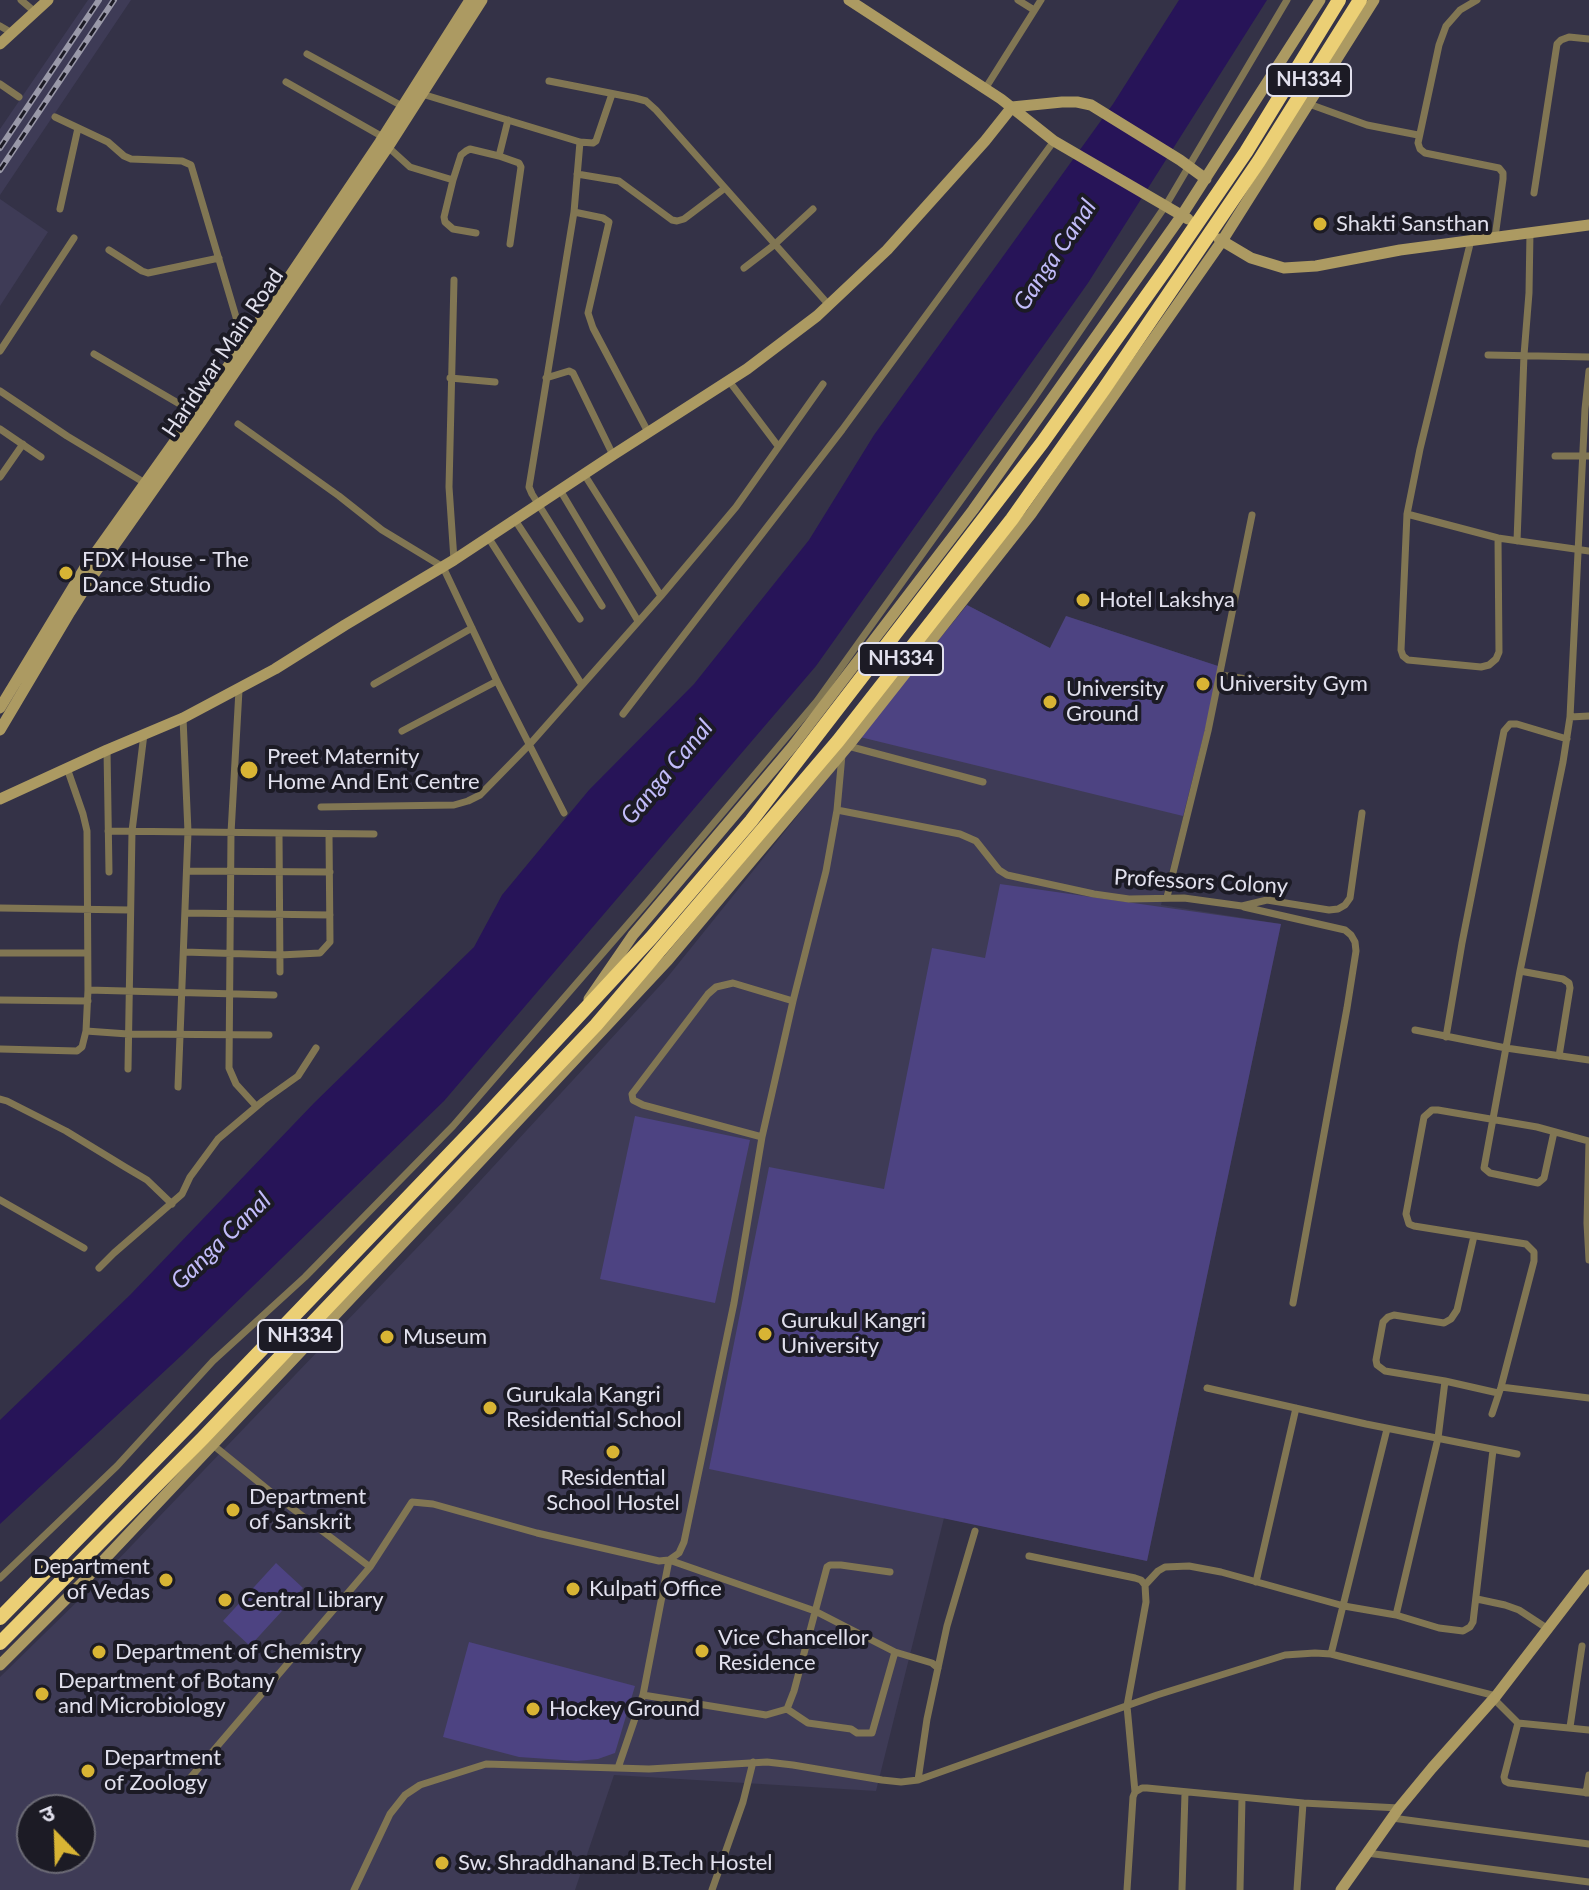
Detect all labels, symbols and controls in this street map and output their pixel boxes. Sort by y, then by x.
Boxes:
road number: NH334 [1267,64,1351,96]
water label: Ganga Canal [1007,194,1103,316]
place label: Shakti Sansthan [1336,211,1489,237]
marker: Shakti Sansthan [1311,215,1329,233]
street label: Haridwar Main Road [157,264,289,442]
place label: FDX House - The Dance Studio [82,547,249,598]
marker: FDX House - The Dance Studio [57,564,75,582]
place label: Hotel Lakshya [1099,587,1235,613]
marker: Hotel Lakshya [1074,591,1092,609]
road number: NH334 [859,643,943,675]
place label: University Gym [1219,671,1368,697]
marker: University Gym [1194,675,1212,693]
place label: University Ground [1066,676,1164,728]
marker: University Ground [1041,693,1059,711]
water label: Ganga Canal [615,714,719,830]
place label: Preet Maternity Home And Ent Centre [267,744,480,796]
marker: Preet Maternity Home And Ent Centre [238,759,260,781]
street label: Professors Colony [1113,864,1289,900]
water label: Ganga Canal [165,1186,277,1296]
place label: Gurukul Kangri University [781,1308,926,1360]
road number: NH334 [258,1320,342,1352]
place label: Museum [403,1324,487,1350]
marker: Gurukul Kangri University [756,1325,774,1343]
marker: Museum [378,1328,396,1346]
place label: Gurukala Kangri Residential School [506,1382,682,1434]
marker: Gurukala Kangri Residential School [481,1399,499,1417]
marker: Residential School Hostel [604,1443,622,1461]
place label: Residential School Hostel [546,1465,680,1516]
place label: Department of Sanskrit [249,1484,366,1536]
marker: Department of Sanskrit [224,1501,242,1519]
place label: Department of Vedas [33,1554,150,1606]
marker: Department of Vedas [157,1571,175,1589]
place label: Kulpati Office [589,1576,722,1602]
marker: Kulpati Office [564,1580,582,1598]
place label: Central Library [241,1587,384,1613]
marker: Central Library [216,1591,234,1609]
place label: Vice Chancellor Residence [718,1625,869,1676]
place label: Department of Chemistry [115,1639,362,1665]
marker: Vice Chancellor Residence [693,1642,711,1660]
marker: Department of Chemistry [90,1643,108,1661]
place label: Department of Botany and Microbiology [58,1668,275,1720]
marker: Department of Botany and Microbiology [33,1685,51,1703]
place label: Hockey Ground [549,1696,700,1722]
marker: Hockey Ground [524,1700,542,1718]
place label: Department of Zoology [104,1745,221,1796]
marker: Department of Zoology [79,1762,97,1780]
north arrow [16,1794,96,1874]
text: उ [36,1798,58,1828]
place label: Sw. Shraddhanand B.Tech Hostel [458,1850,773,1876]
marker: Sw. Shraddhanand B.Tech Hostel [433,1854,451,1872]

